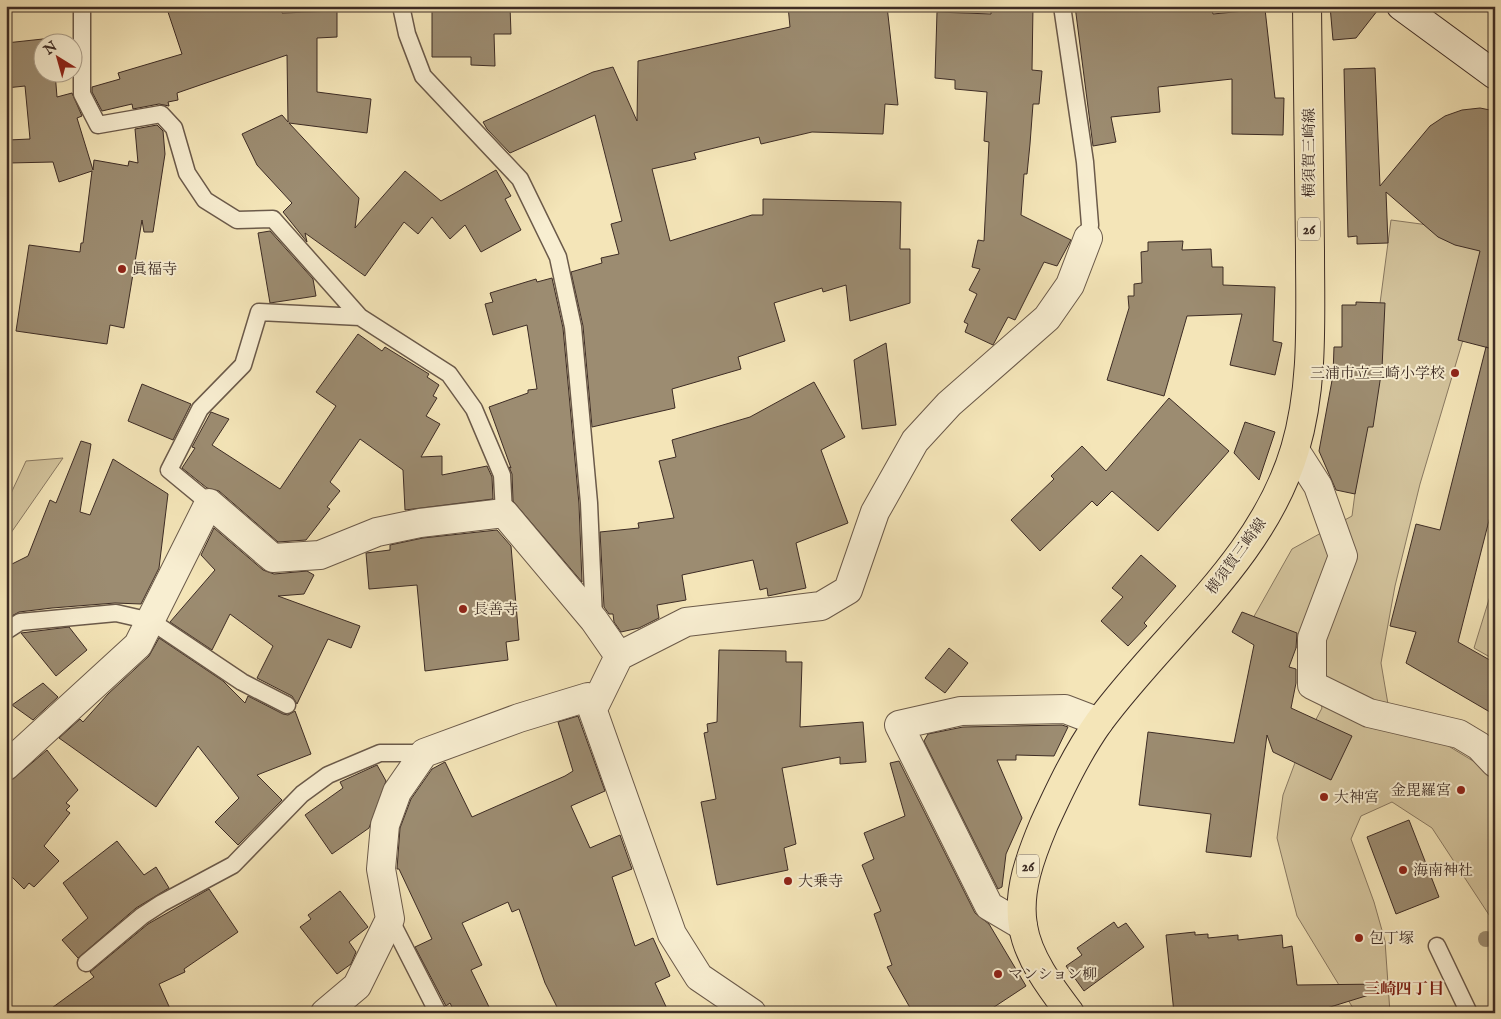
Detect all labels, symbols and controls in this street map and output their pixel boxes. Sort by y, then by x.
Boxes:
north arrow [32,32,82,82]
text: N [40,38,61,60]
street label: 横須賀三崎線 [1300,108,1319,198]
road number: 26 [1298,218,1320,240]
place label: 眞福寺 [132,260,177,279]
marker: 眞福寺 [116,263,128,275]
place label: 三浦市立三崎小学校 [1310,364,1445,383]
marker: 三浦市立三崎小学校 [1449,367,1461,379]
street label: 横須賀三崎線 [1202,514,1271,598]
place label: 長善寺 [473,600,518,619]
marker: 長善寺 [457,603,469,615]
place label: 金毘羅宮 [1391,781,1451,800]
marker: 金毘羅宮 [1455,784,1467,796]
place label: 大神宮 [1334,788,1379,807]
marker: 大神宮 [1318,791,1330,803]
road number: 26 [1017,854,1039,878]
place label: 海南神社 [1413,861,1473,880]
marker: 海南神社 [1397,864,1409,876]
place label: 大乗寺 [798,872,843,891]
marker: 大乗寺 [782,875,794,887]
place label: 包丁塚 [1369,929,1414,948]
marker: 包丁塚 [1353,932,1365,944]
place label: マンション柳 [1008,965,1097,984]
marker: マンション柳 [992,968,1004,980]
district label: 三崎四丁目 [1364,980,1444,1000]

